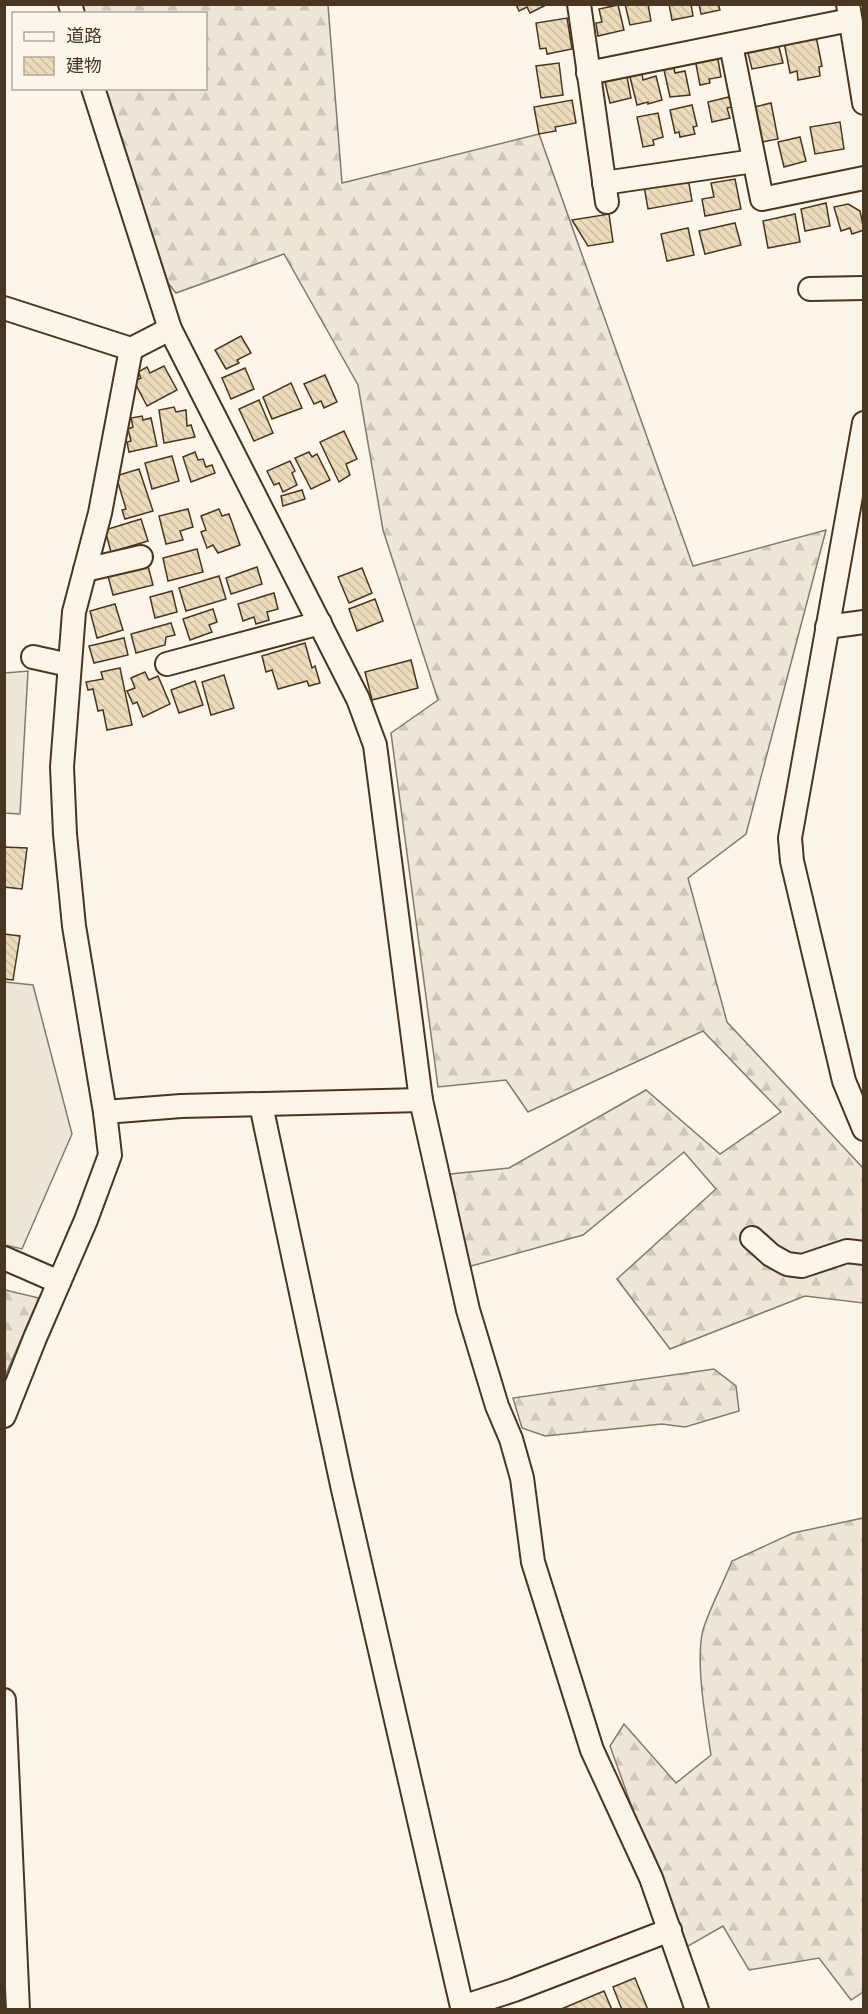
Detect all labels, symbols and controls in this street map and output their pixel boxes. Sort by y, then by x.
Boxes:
legend [12,12,207,90]
text: 道路 [66,24,102,47]
text: 建物 [66,54,102,77]

